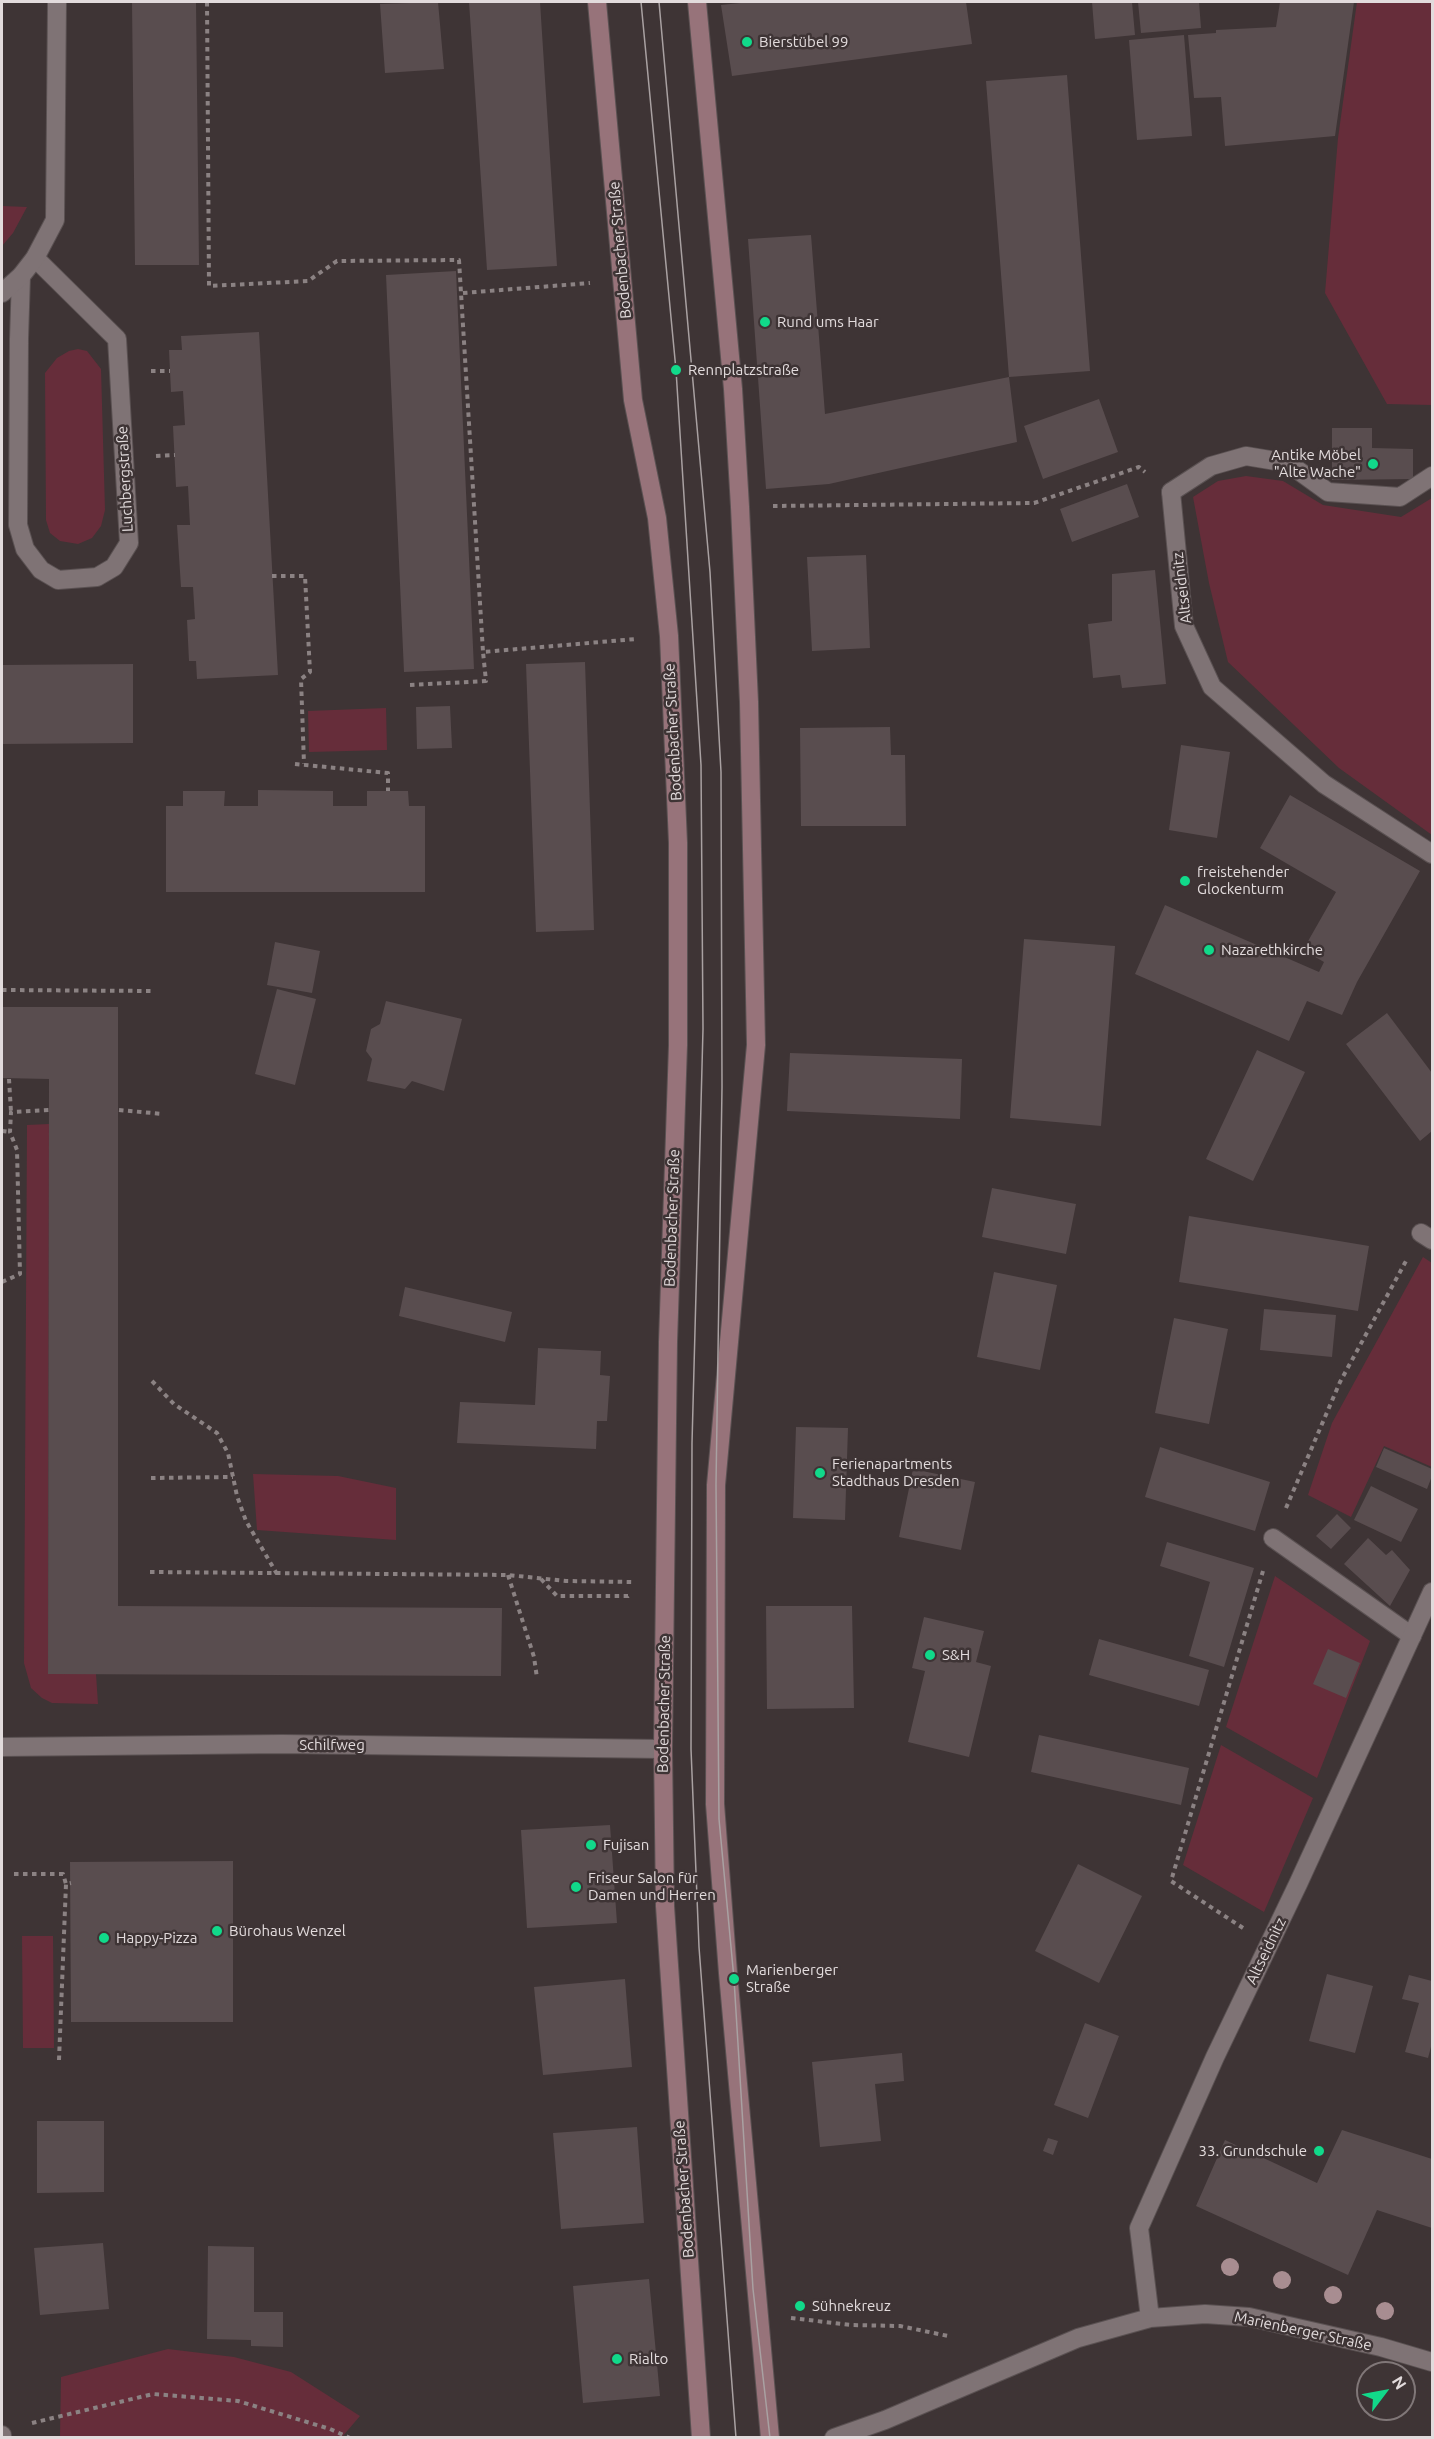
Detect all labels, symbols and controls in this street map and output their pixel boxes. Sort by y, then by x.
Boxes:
place label: Bierstübel 99 [759,33,848,51]
marker: Bierstübel 99 [740,35,754,49]
street label: Bodenbacher Straße [605,181,635,319]
place label: Rund ums Haar [777,313,879,331]
marker: Rund ums Haar [758,315,772,329]
place label: Rennplatzstraße [688,361,799,379]
marker: Rennplatzstraße [669,363,683,377]
street label: Luchbergstraße [113,426,137,532]
place label: Antike Möbel "Alte Wache" [1271,446,1361,481]
marker: Antike Möbel "Alte Wache" [1366,457,1380,471]
street label: Altseidnitz [1169,551,1195,625]
street label: Bodenbacher Straße [660,663,686,801]
place label: freistehender Glockenturm [1197,863,1289,898]
marker: freistehender Glockenturm [1178,874,1192,888]
place label: Nazarethkirche [1221,941,1323,959]
marker: Nazarethkirche [1202,943,1216,957]
street label: Bodenbacher Straße [661,1149,683,1287]
place label: Ferienapartments Stadthaus Dresden [832,1455,960,1490]
marker: Ferienapartments Stadthaus Dresden [813,1466,827,1480]
street label: Bodenbacher Straße [654,1635,674,1773]
place label: S&H [942,1646,970,1664]
marker: S&H [923,1648,937,1662]
street label: Schilfweg [299,1736,365,1754]
place label: Fujisan [603,1836,649,1854]
marker: Fujisan [584,1838,598,1852]
place label: Friseur Salon für Damen und Herren [588,1869,716,1904]
marker: Friseur Salon für Damen und Herren [569,1880,583,1894]
street label: Altseidnitz [1242,1915,1290,1987]
place label: Bürohaus Wenzel [229,1922,346,1940]
marker: Bürohaus Wenzel [210,1924,224,1938]
place label: Happy-Pizza [116,1929,197,1947]
marker: Happy-Pizza [97,1931,111,1945]
place label: Marienberger Straße [746,1961,838,1996]
marker: Marienberger Straße [727,1972,741,1986]
street label: Bodenbacher Straße [670,2120,698,2258]
place label: 33. Grundschule [1199,2142,1307,2160]
marker: 33. Grundschule [1312,2144,1326,2158]
place label: Sühnekreuz [812,2297,891,2315]
marker: Sühnekreuz [793,2299,807,2313]
street label: Marienberger Straße [1233,2308,1373,2354]
place label: Rialto [629,2350,668,2368]
marker: Rialto [610,2352,624,2366]
north arrow [1356,2361,1416,2421]
text: N [1389,2373,1410,2392]

